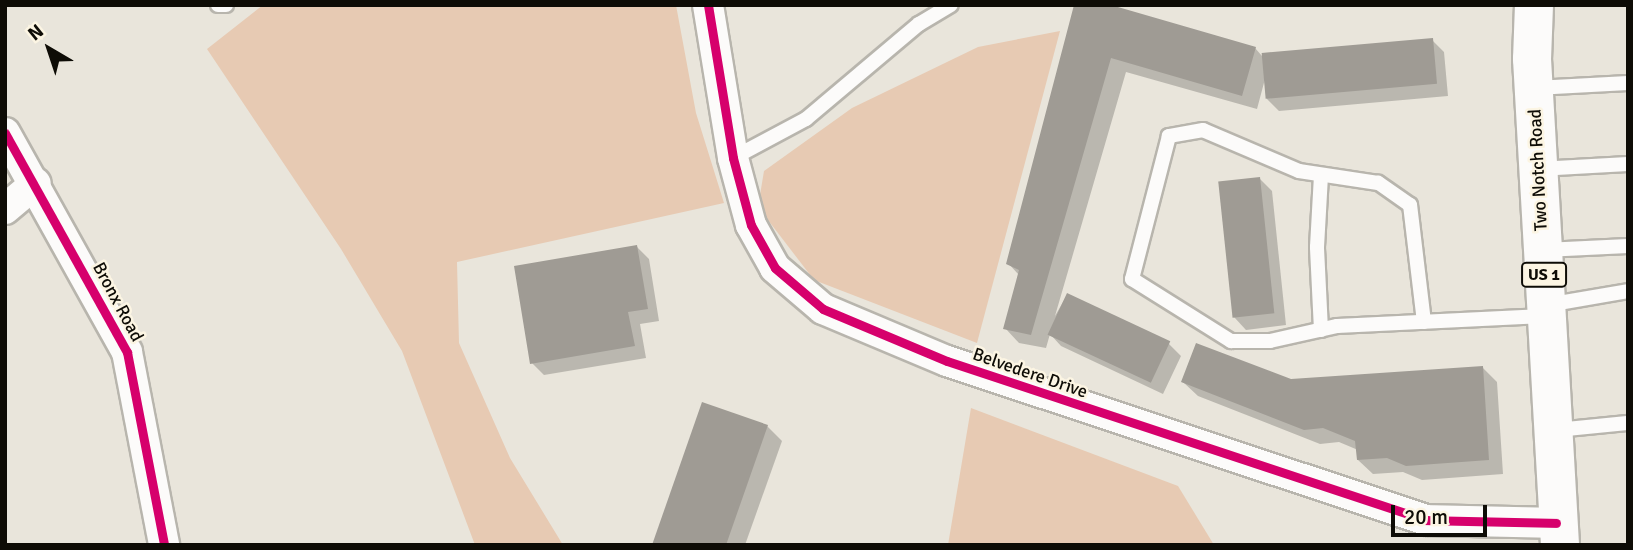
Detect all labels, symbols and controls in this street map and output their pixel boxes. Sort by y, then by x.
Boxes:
north arrow [14,14,84,84]
text: N [23,19,48,46]
street label: Two Notch Road [1524,108,1552,232]
street label: Bronx Road [88,259,148,345]
road number: US 1 [1520,262,1568,288]
street label: Belvedere Drive [970,343,1090,403]
scale bar [1395,490,1491,534]
text: 20 m [1404,504,1448,530]

